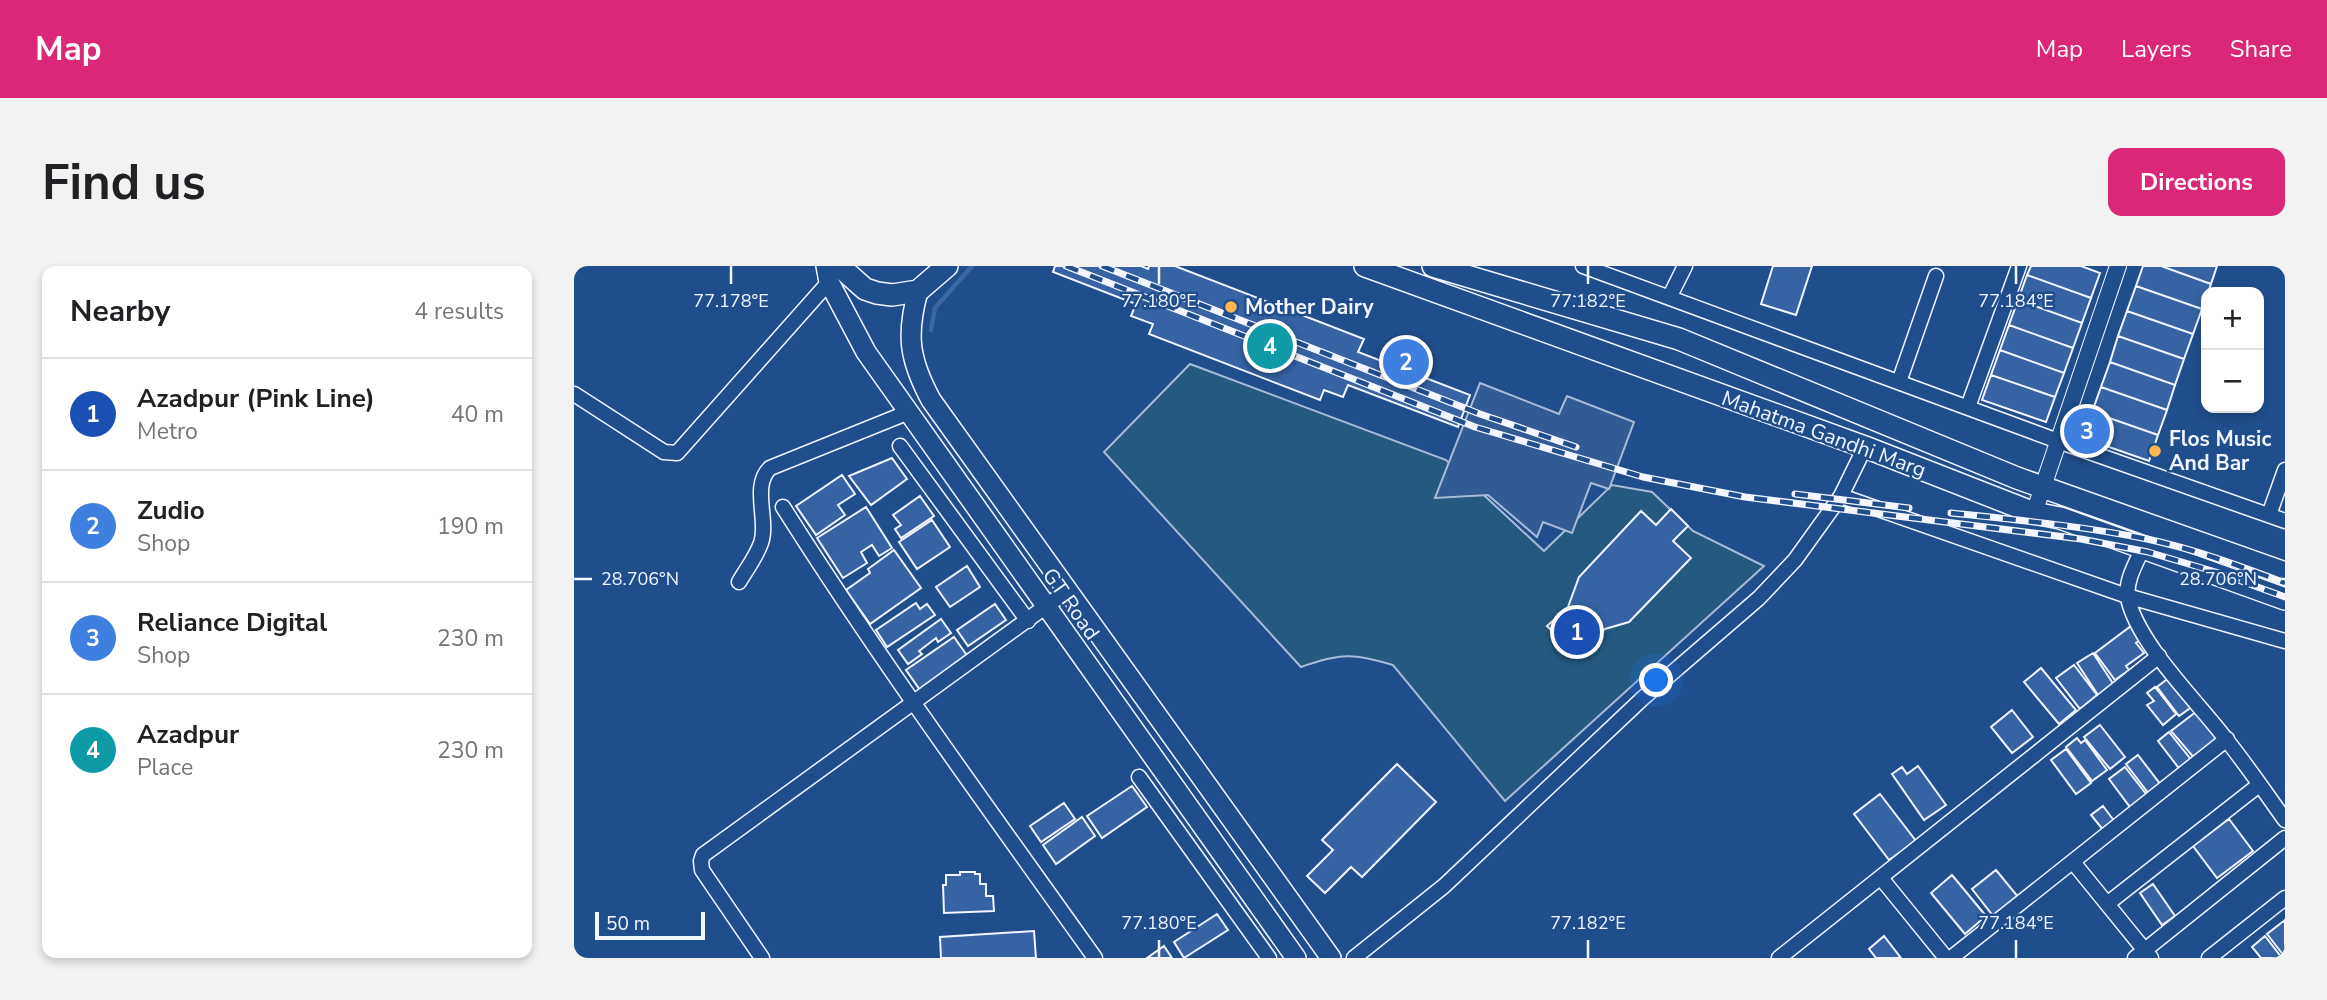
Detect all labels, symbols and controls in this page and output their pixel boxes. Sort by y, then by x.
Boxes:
text: Map [35,27,102,72]
text: Map [2036,33,2083,65]
text: Layers [2121,33,2192,65]
text: Share [2230,33,2292,65]
button: Directions [2108,148,2285,216]
text: Find us [42,149,206,216]
map controls [2201,287,2264,413]
button: + [2201,287,2264,350]
text: 77.178°E [693,289,769,313]
text: 77.180°E [1121,289,1197,313]
text: 77.182°E [1550,289,1626,313]
text: 77.184°E [1978,289,2054,313]
text: Nearby [70,291,170,332]
place label: Mother Dairy [1245,293,1375,321]
text: 4 results [414,296,504,327]
marker: Mother Dairy [1223,299,1239,315]
pin: 4 [1247,320,1293,372]
pin: 2 [1383,336,1429,388]
button: − [2201,350,2264,413]
text: Azadpur (Pink Line) [137,381,375,416]
street label: Mahatma Gandhi Marg [1718,384,1930,484]
text: 1 [86,399,100,430]
text: 40 m [451,399,504,430]
pin: 3 [2064,405,2110,457]
text: Metro [137,416,198,447]
place label: Flos Music And Bar [2169,425,2271,477]
marker: Flos Music And Bar [2147,443,2163,459]
text: Zudio [137,493,205,528]
text: 2 [86,511,100,542]
text: 190 m [437,511,504,542]
text: Shop [137,528,190,559]
street label: GT Road [1036,562,1106,646]
text: 28.706°N [601,567,679,591]
text: 28.706°N [2179,567,2257,591]
text: Reliance Digital [137,605,327,640]
pin: 1 [1554,606,1600,658]
text: 3 [86,623,100,654]
text: 230 m [437,623,504,654]
text: Shop [137,640,190,671]
your location [1639,663,1673,697]
text: Azadpur [137,717,239,752]
text: 4 [86,735,100,766]
text: 230 m [437,735,504,766]
text: Place [137,752,193,783]
scale bar [595,909,705,941]
text: 50 m [606,911,650,937]
text: 77.180°E [1121,911,1197,935]
text: 77.182°E [1550,911,1626,935]
text: 77.184°E [1978,911,2054,935]

